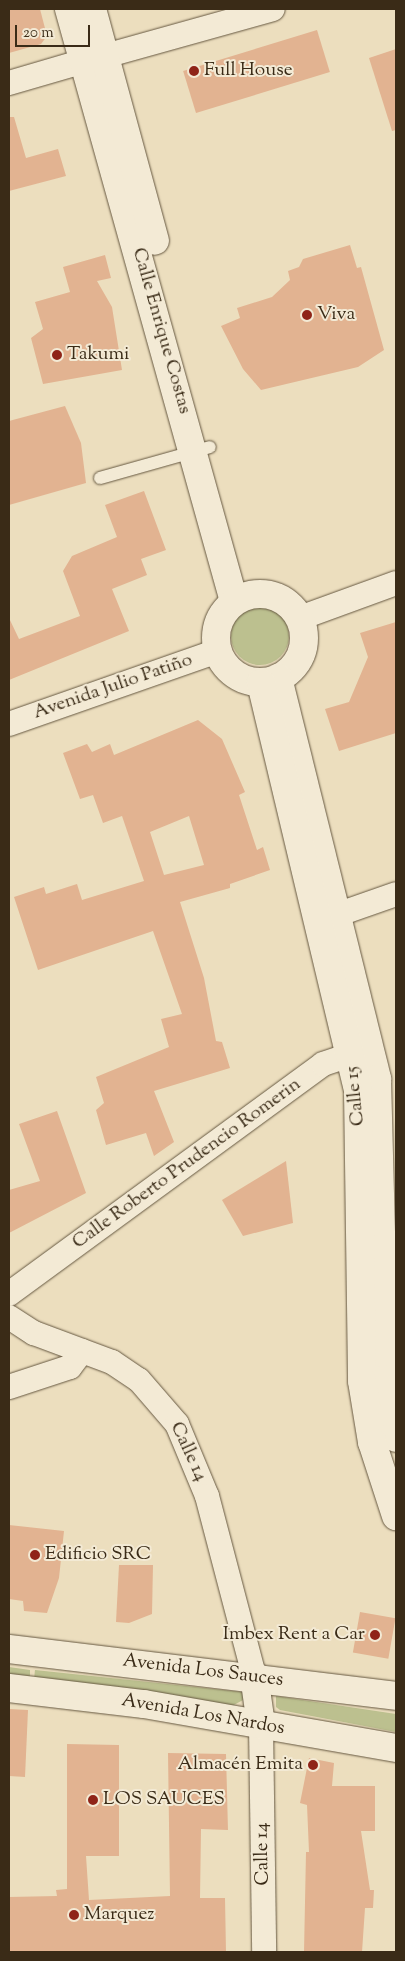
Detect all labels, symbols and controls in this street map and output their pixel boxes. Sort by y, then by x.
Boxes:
scale bar [18,15,92,47]
text: 20 m [23,23,54,44]
place label: Full House [204,60,293,82]
marker: Full House [188,65,200,77]
street label: Calle Enrique Costas [126,245,196,417]
place label: Viva [317,304,355,326]
marker: Viva [301,309,313,321]
place label: Takumi [67,344,129,366]
marker: Takumi [51,349,63,361]
street label: Avenida Julio Patiño [31,649,195,725]
street label: Calle 15 [342,1065,370,1127]
street label: Calle Roberto Prudencio Romerin [68,1073,306,1255]
street label: Calle 14 [164,1419,212,1485]
place label: Edificio SRC [45,1544,151,1566]
marker: Edificio SRC [29,1549,41,1561]
place label: Imbex Rent a Car [223,1624,365,1646]
marker: Imbex Rent a Car [369,1629,381,1641]
street label: Avenida Los Sauces [121,1650,285,1692]
street label: Avenida Los Nardos [120,1689,286,1741]
place label: Almacén Emita [178,1754,303,1776]
marker: Almacén Emita [307,1759,319,1771]
place label: LOS SAUCES [103,1789,225,1811]
marker: LOS SAUCES [87,1794,99,1806]
street label: Calle 14 [251,1822,275,1886]
place label: Marquez [84,1904,154,1926]
marker: Marquez [68,1909,80,1921]

